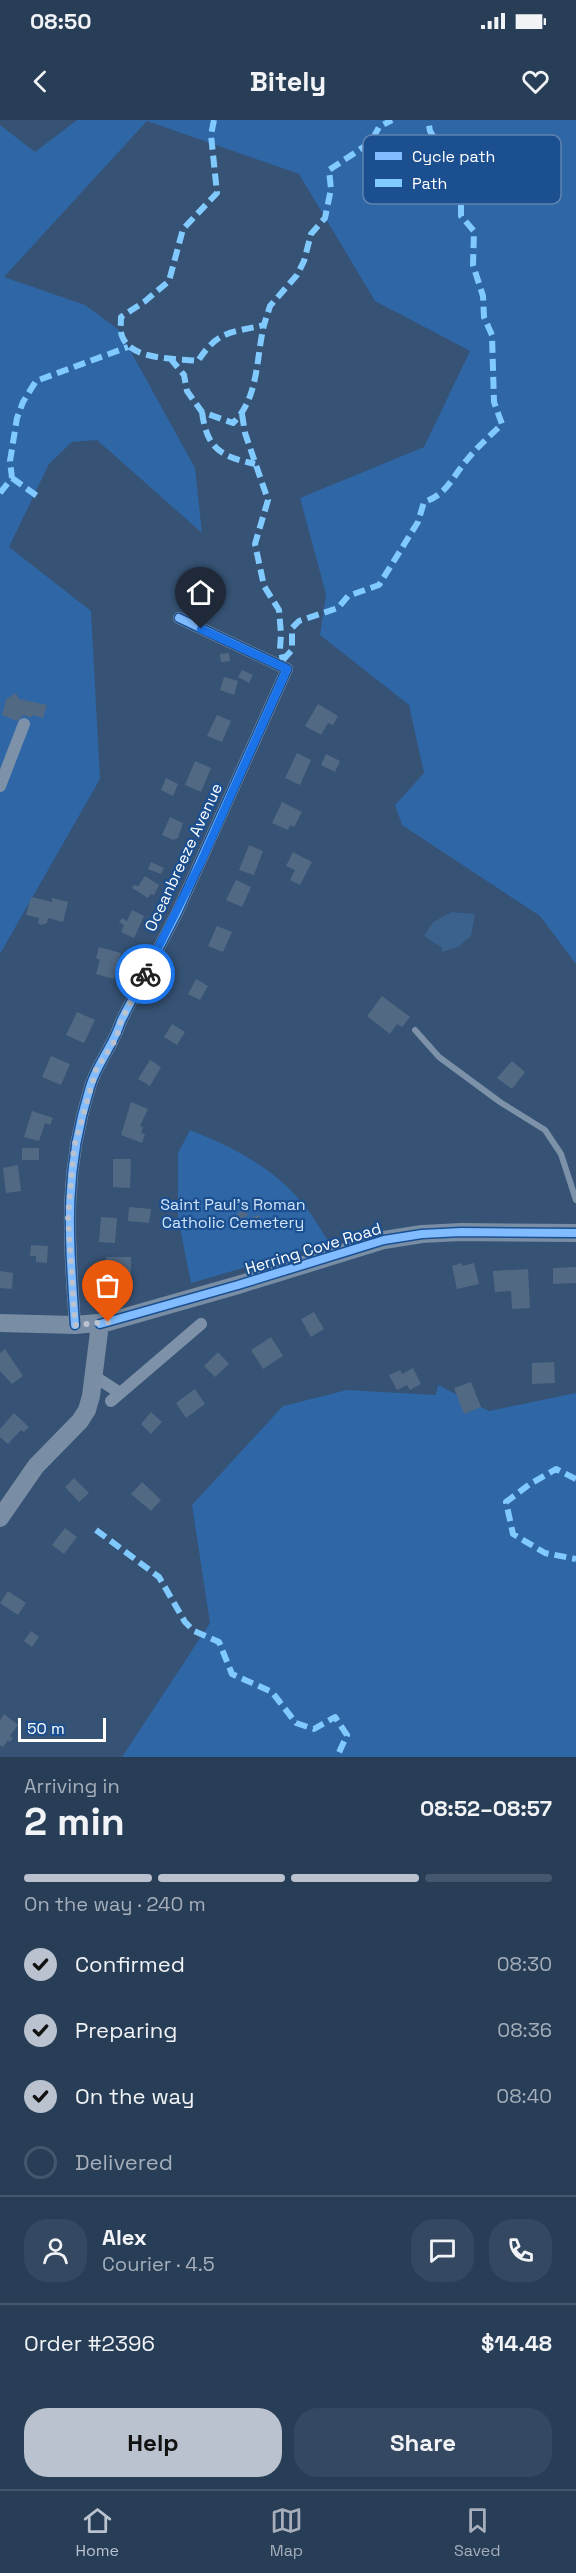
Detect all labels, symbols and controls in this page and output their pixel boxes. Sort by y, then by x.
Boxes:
text: 08:50 [30,7,91,35]
text: Bitely [250,64,326,99]
icon: back [24,65,57,98]
icon: heart [519,65,552,98]
legend [363,135,561,204]
text: Cycle path [412,146,495,167]
text: Path [412,173,447,194]
pin [175,567,226,629]
icon: home [184,576,217,609]
street label: Oceanbreeze Avenue [140,780,227,935]
courier [115,944,175,1004]
icon: bike [129,958,162,991]
park label: Saint Paul's Roman Catholic Cemetery [160,1194,306,1233]
street label: Herring Cove Road [243,1218,384,1279]
pin [82,1260,133,1322]
icon: bag [91,1269,124,1302]
scale bar [18,1715,106,1742]
text: 50 m [27,1718,65,1739]
text: Arriving in [24,1773,120,1799]
text: 08:52–08:57 [420,1794,552,1822]
text: 2 min [24,1797,125,1846]
text: On the way · 240 m [24,1891,206,1917]
icon: check [24,1948,57,1981]
text: Confirmed [75,1950,185,1978]
text: 08:30 [497,1951,552,1977]
icon: check [24,2014,57,2047]
text: Preparing [75,2016,177,2044]
text: 08:36 [497,2017,552,2043]
icon: check [24,2080,57,2113]
text: On the way [75,2082,194,2110]
text: 08:40 [496,2083,552,2109]
text: Delivered [75,2148,173,2176]
button: person [24,2219,87,2282]
button: chat [411,2219,474,2282]
button: phone [489,2219,552,2282]
text: Alex [102,2223,147,2251]
text: Courier · 4.5 [102,2251,215,2277]
text: Order #2396 [24,2329,155,2357]
text: $14.48 [481,2329,552,2357]
button: Help [24,2408,282,2477]
button: Share [294,2408,552,2477]
tab: Home [75,2504,119,2561]
tab: Map [270,2504,303,2561]
tab: Saved [454,2504,501,2561]

